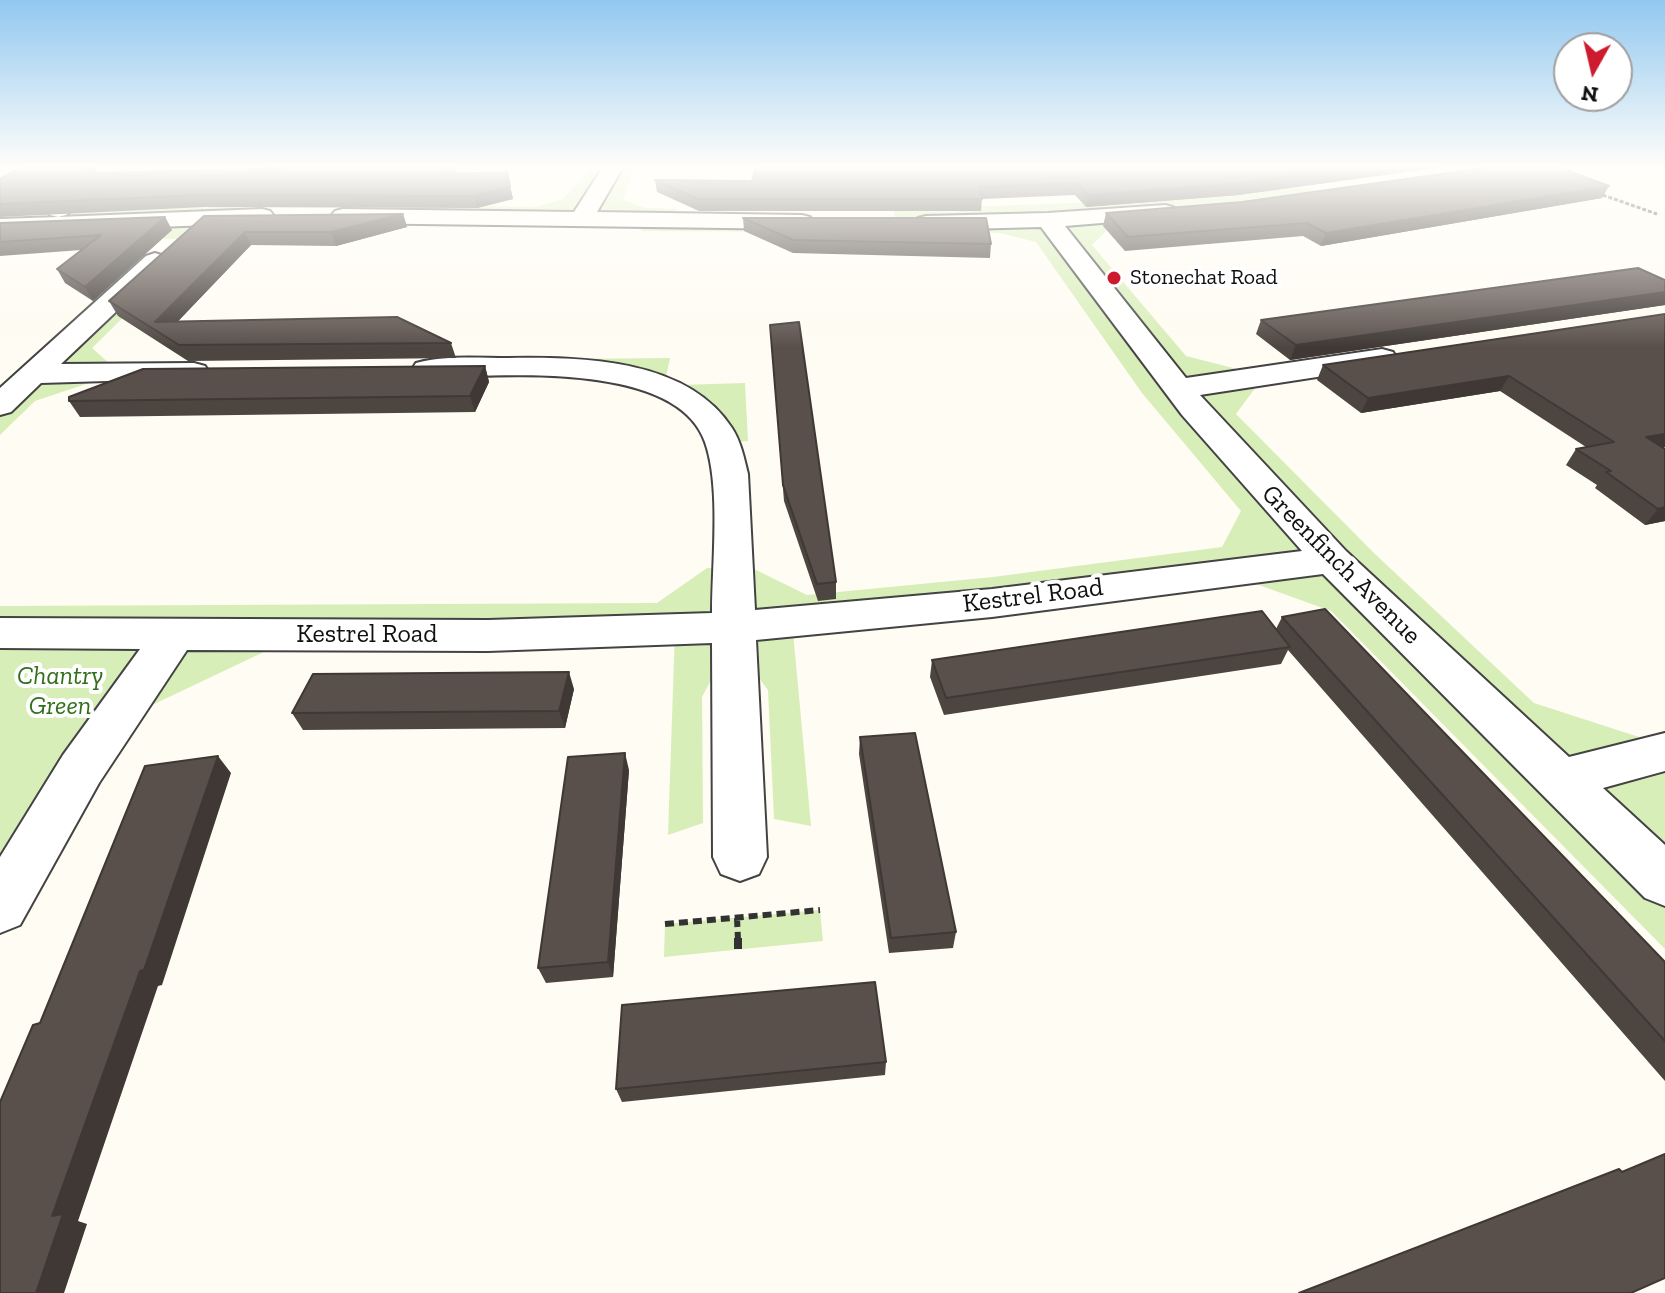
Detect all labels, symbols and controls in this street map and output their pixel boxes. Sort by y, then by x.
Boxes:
north arrow [1553,32,1633,112]
text: N [1580,80,1600,109]
place label: Stonechat Road [1130,265,1278,291]
marker: Stonechat Road [1105,269,1123,287]
street label: Greenfinch Avenue [1255,479,1427,651]
street label: Kestrel Road [961,572,1105,620]
street label: Kestrel Road [296,619,438,651]
park label: Chantry Green [17,661,103,722]

